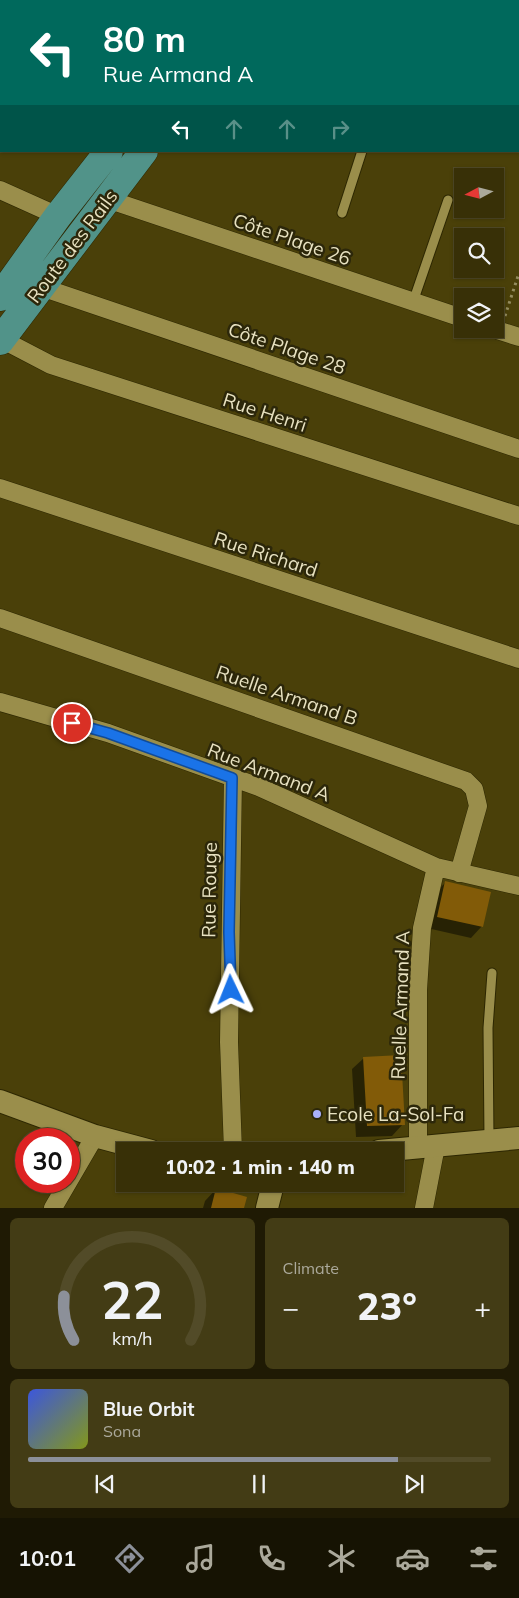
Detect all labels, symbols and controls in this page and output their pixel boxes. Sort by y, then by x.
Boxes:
text: 80 m [103,17,186,61]
icon: left [20,20,85,85]
text: Rue Armand A [103,60,253,88]
icon: left [167,115,195,143]
icon: ahead [220,115,248,143]
icon: ahead [273,115,301,143]
icon: right [326,115,354,143]
north arrow [454,168,504,218]
map controls [454,168,504,338]
street label: Route des Rails [22,185,122,307]
street label: Côte Plage 26 [230,208,354,270]
button: search [454,228,504,278]
button: layers [454,288,504,338]
street label: Côte Plage 28 [225,317,349,379]
street label: Rue Henri [220,387,310,437]
street label: Rue Richard [211,526,321,582]
street label: Ruelle Armand B [213,660,361,730]
pin [51,702,93,744]
icon: arrive [58,709,86,737]
street label: Rue Armand A [204,738,334,806]
street label: Rue Rouge [196,842,222,938]
street label: Ruelle Armand A [385,930,415,1080]
position arrow [204,963,256,1015]
place label: Ecole La-Sol-Fa [327,1102,465,1126]
marker: Ecole La-Sol-Fa [311,1108,323,1120]
speed limit sign: 30 [15,1128,80,1193]
text: 10:02 · 1 min · 140 m [165,1155,355,1179]
text: Climate [283,1258,339,1278]
text: 22 [101,1267,163,1332]
text: 23° [357,1282,417,1330]
text: − [283,1290,299,1325]
text: + [474,1290,491,1325]
text: km/h [112,1327,152,1349]
text: Blue Orbit [103,1397,194,1421]
text: Sona [103,1421,141,1441]
icon: previous [91,1470,119,1498]
icon: pause [245,1470,273,1498]
icon: next [400,1470,428,1498]
icon: directions [112,1541,147,1576]
icon: music [183,1541,218,1576]
icon: phone [254,1541,289,1576]
icon: climate [324,1541,359,1576]
icon: car [395,1541,430,1576]
icon: filters [466,1541,501,1576]
text: 10:01 [18,1544,76,1572]

